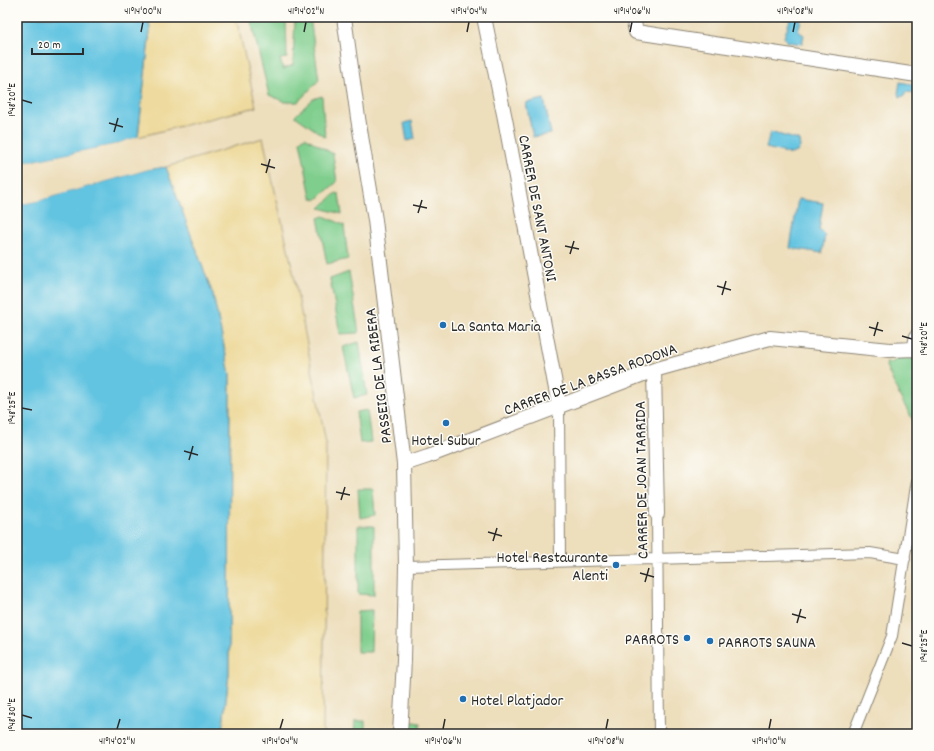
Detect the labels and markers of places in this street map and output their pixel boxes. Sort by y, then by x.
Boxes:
place label: La Santa Maria [451,316,541,339]
marker: La Santa Maria [438,320,448,330]
marker: Hotel Subur [441,418,451,428]
place label: Hotel Subur [411,430,481,453]
place label: Hotel Restaurante Alenti [497,547,608,588]
marker: Hotel Restaurante Alenti [611,560,621,570]
place label: PARROTS [625,629,679,652]
place label: PARROTS SAUNA [718,632,816,655]
marker: PARROTS [682,633,692,643]
marker: PARROTS SAUNA [705,636,715,646]
place label: Hotel Platjador [471,690,564,713]
marker: Hotel Platjador [458,694,468,704]

